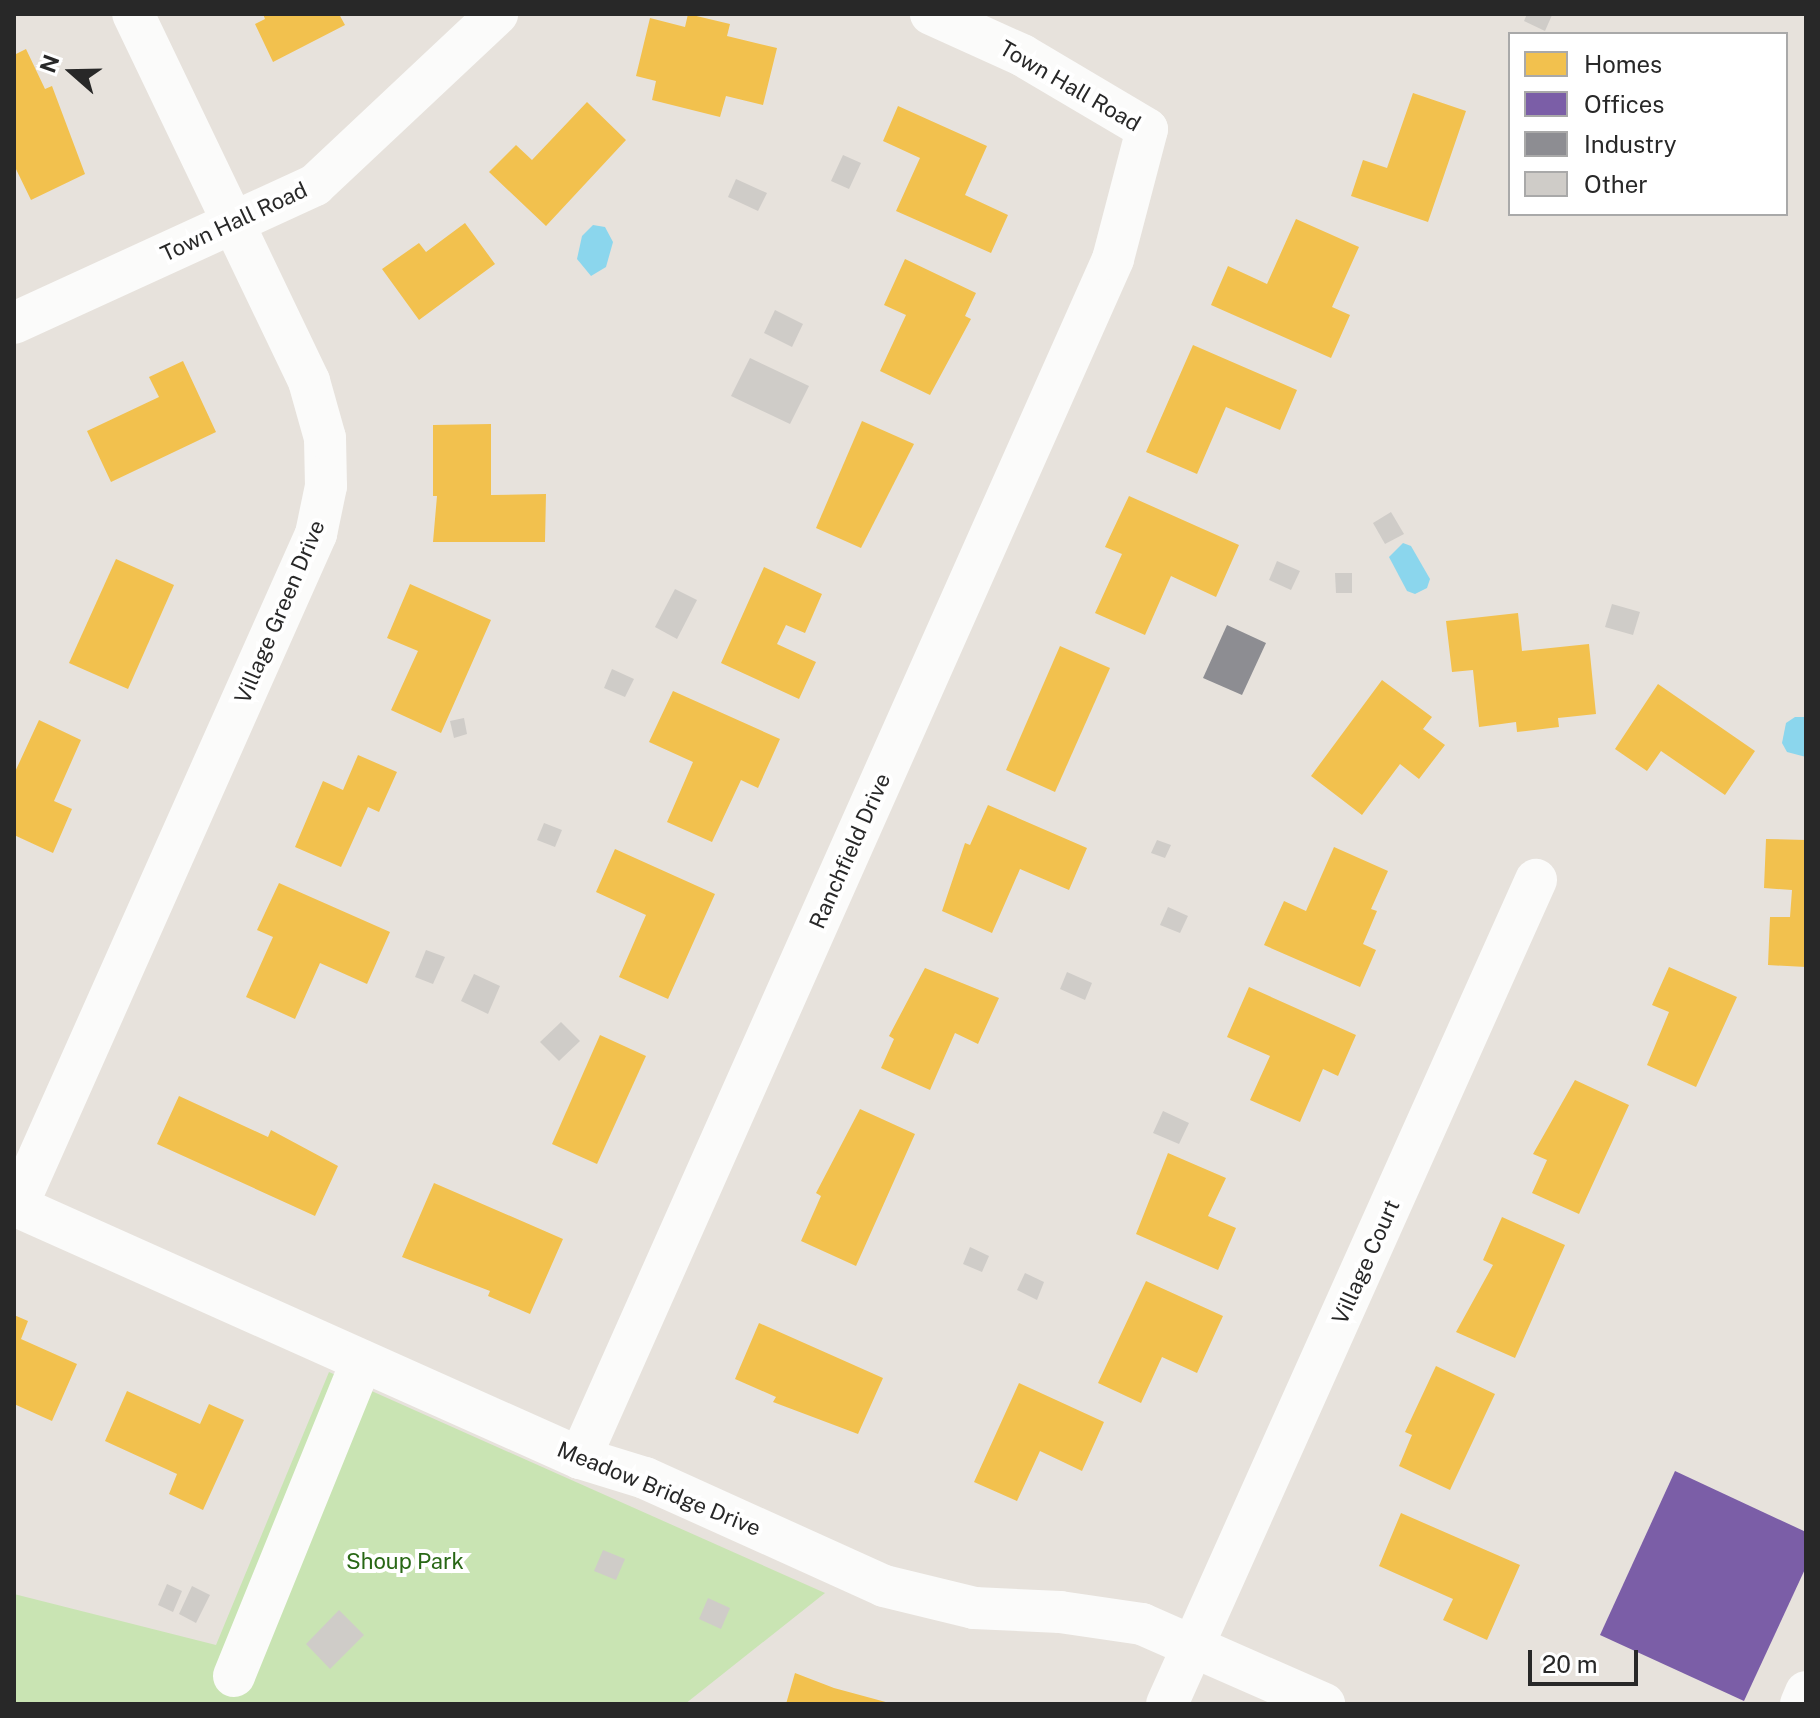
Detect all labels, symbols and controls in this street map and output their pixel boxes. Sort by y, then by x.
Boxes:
north arrow [32,32,112,112]
legend [1508,32,1788,216]
street label: Town Hall Road [995,35,1145,137]
text: Homes [1584,50,1662,78]
text: N [34,51,65,76]
text: Offices [1584,90,1664,118]
text: Industry [1584,130,1677,158]
text: Other [1584,170,1648,198]
street label: Town Hall Road [157,177,311,267]
street label: Village Green Drive [229,516,331,708]
street label: Ranchfield Drive [804,769,896,933]
street label: Village Court [1327,1195,1405,1329]
street label: Meadow Bridge Drive [553,1436,765,1542]
park label: Shoup Park [346,1549,464,1575]
scale bar [1532,1634,1642,1684]
text: 20 m [1542,1650,1598,1678]

